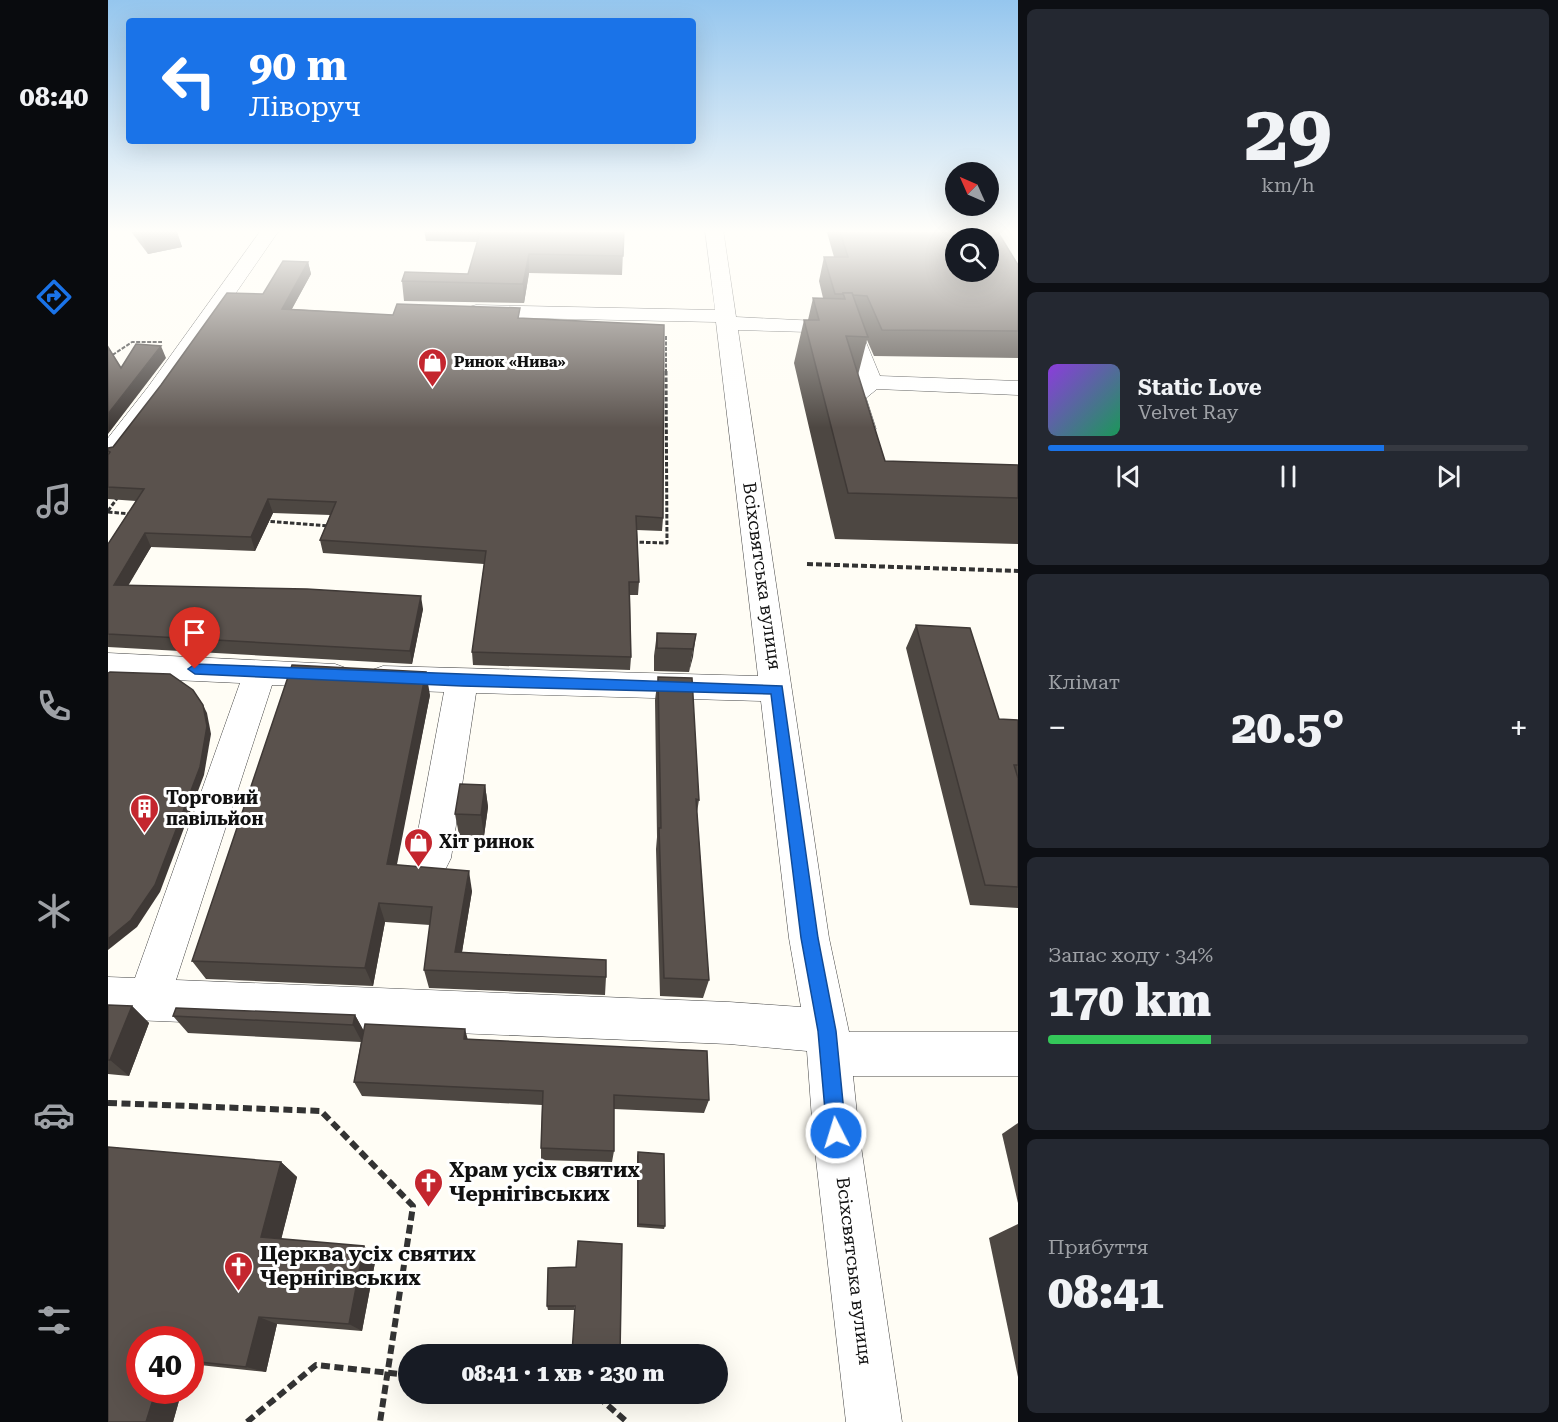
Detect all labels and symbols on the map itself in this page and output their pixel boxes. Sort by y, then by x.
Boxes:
north arrow [945,162,999,216]
shop icon: Ринок «Нива» [417,346,449,388]
place label: Ринок «Нива» [454,353,566,371]
street label: Всіхсвятська вулиця [739,481,786,671]
pin [169,607,220,669]
place label: Торговий павільйон [166,787,264,829]
building icon: Торговий павільйон [129,792,161,834]
shop icon: Хіт ринок [402,826,434,868]
place label: Хіт ринок [439,831,535,852]
position arrow [804,1101,868,1165]
place label: Храм усіх святих Чернігівських [449,1158,640,1206]
church icon: Храм усіх святих Чернігівських [412,1166,444,1208]
street label: Всіхсвятська вулиця [833,1176,876,1366]
place label: Церква усіх святих Чернігівських [260,1242,476,1290]
church icon: Церква усіх святих Чернігівських [223,1250,255,1292]
speed limit sign: 40 [126,1326,204,1404]

